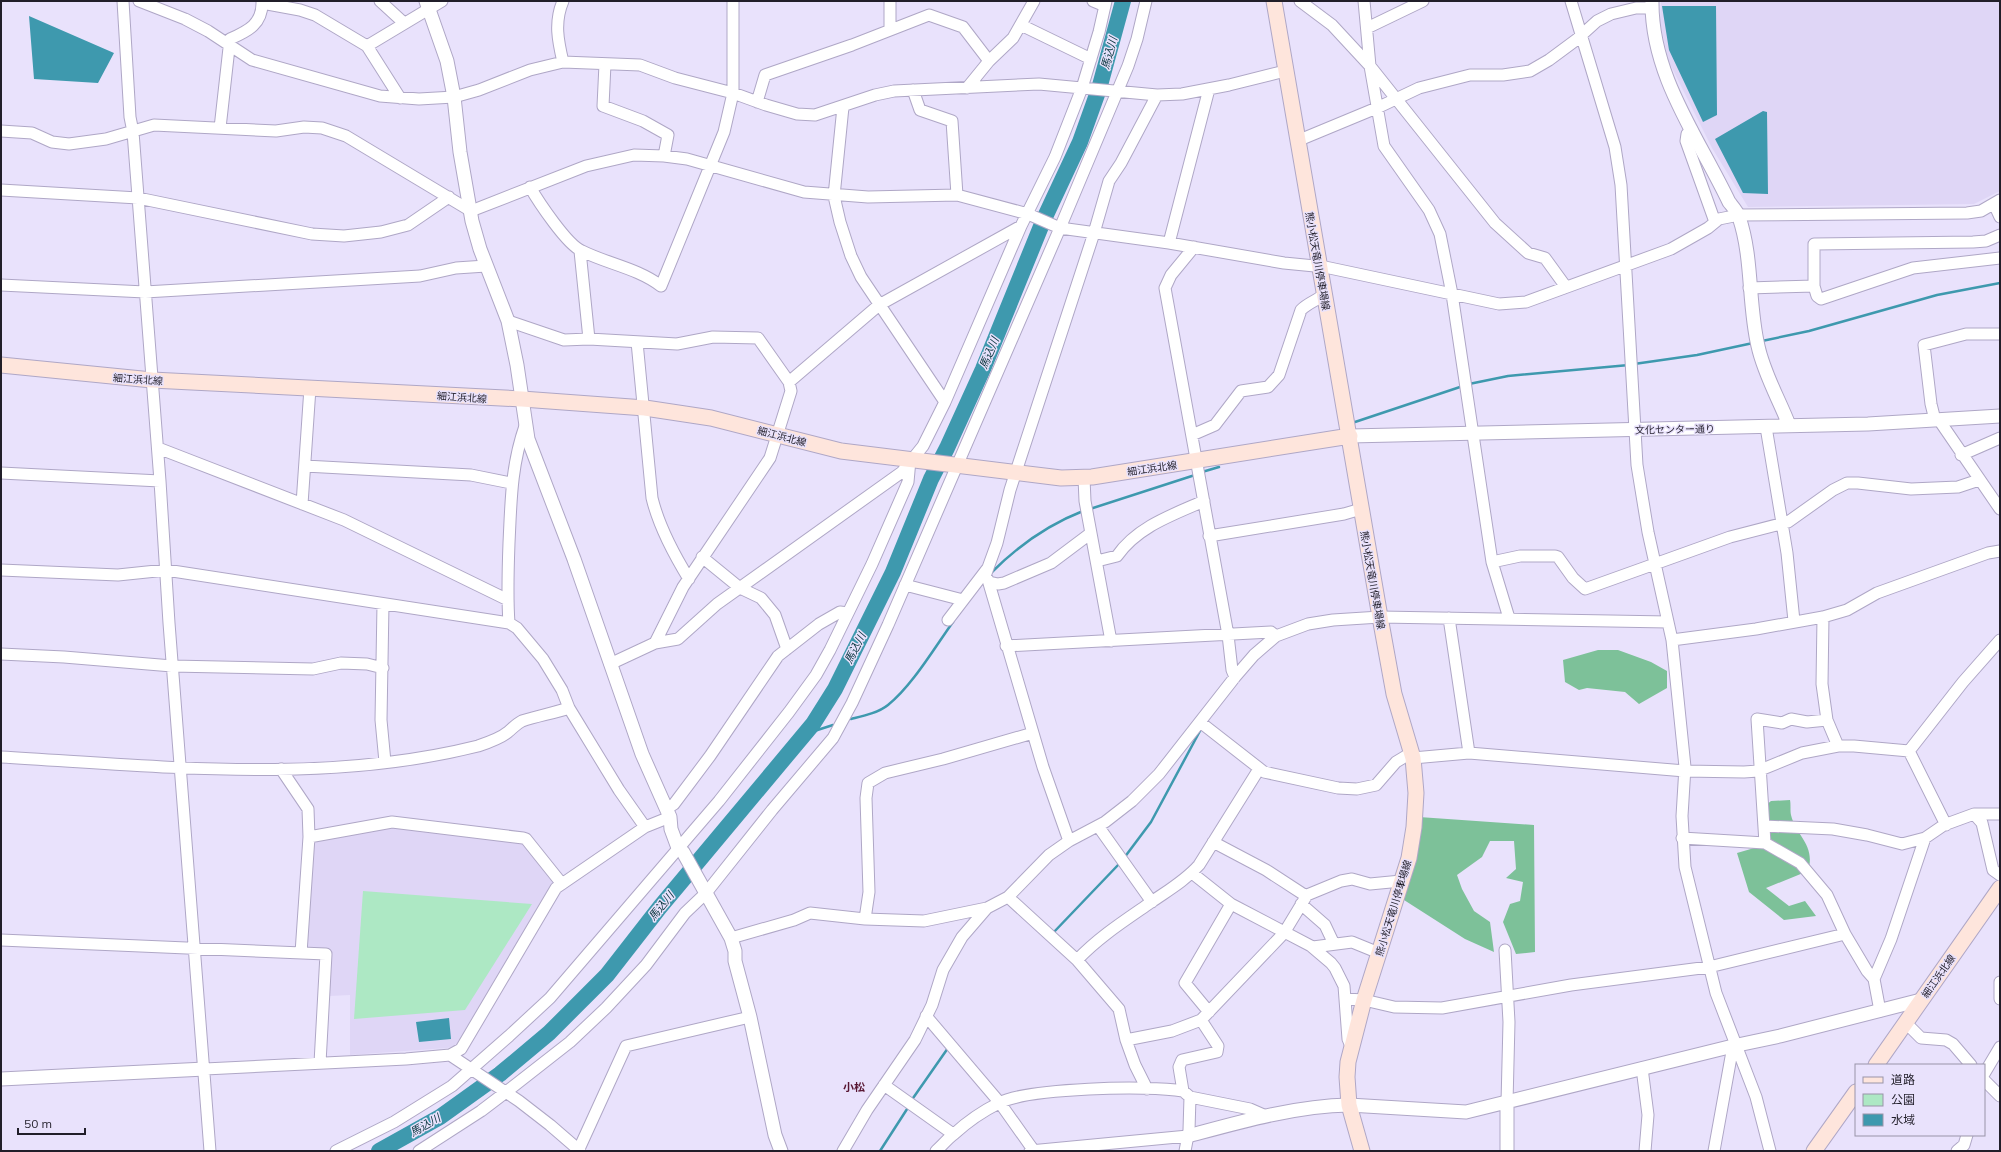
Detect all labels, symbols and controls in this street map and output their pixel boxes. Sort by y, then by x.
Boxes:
water label: 馬込川 [1098,34,1120,71]
street label: 熊小松天竜川停車場線 [1302,211,1333,311]
water label: 馬込川 [976,334,1002,371]
street label: 細江浜北線 [113,371,163,388]
street label: 細江浜北線 [437,389,487,406]
street label: 文化センター通り [1635,422,1715,437]
street label: 細江浜北線 [756,424,808,449]
street label: 細江浜北線 [1126,459,1178,478]
street label: 熊小松天竜川停車場線 [1357,530,1388,630]
water label: 馬込川 [841,629,869,666]
street label: 熊小松天竜川停車場線 [1373,858,1414,958]
water label: 馬込川 [645,888,677,923]
street label: 細江浜北線 [1919,952,1958,1000]
legend [1855,1064,1985,1136]
text: 道路 [1891,1072,1915,1087]
district label: 小松 [843,1080,865,1094]
text: 公園 [1891,1092,1915,1107]
scale bar [18,1110,85,1136]
water label: 馬込川 [407,1110,444,1139]
text: 水域 [1891,1112,1915,1127]
text: 50 m [24,1116,52,1131]

